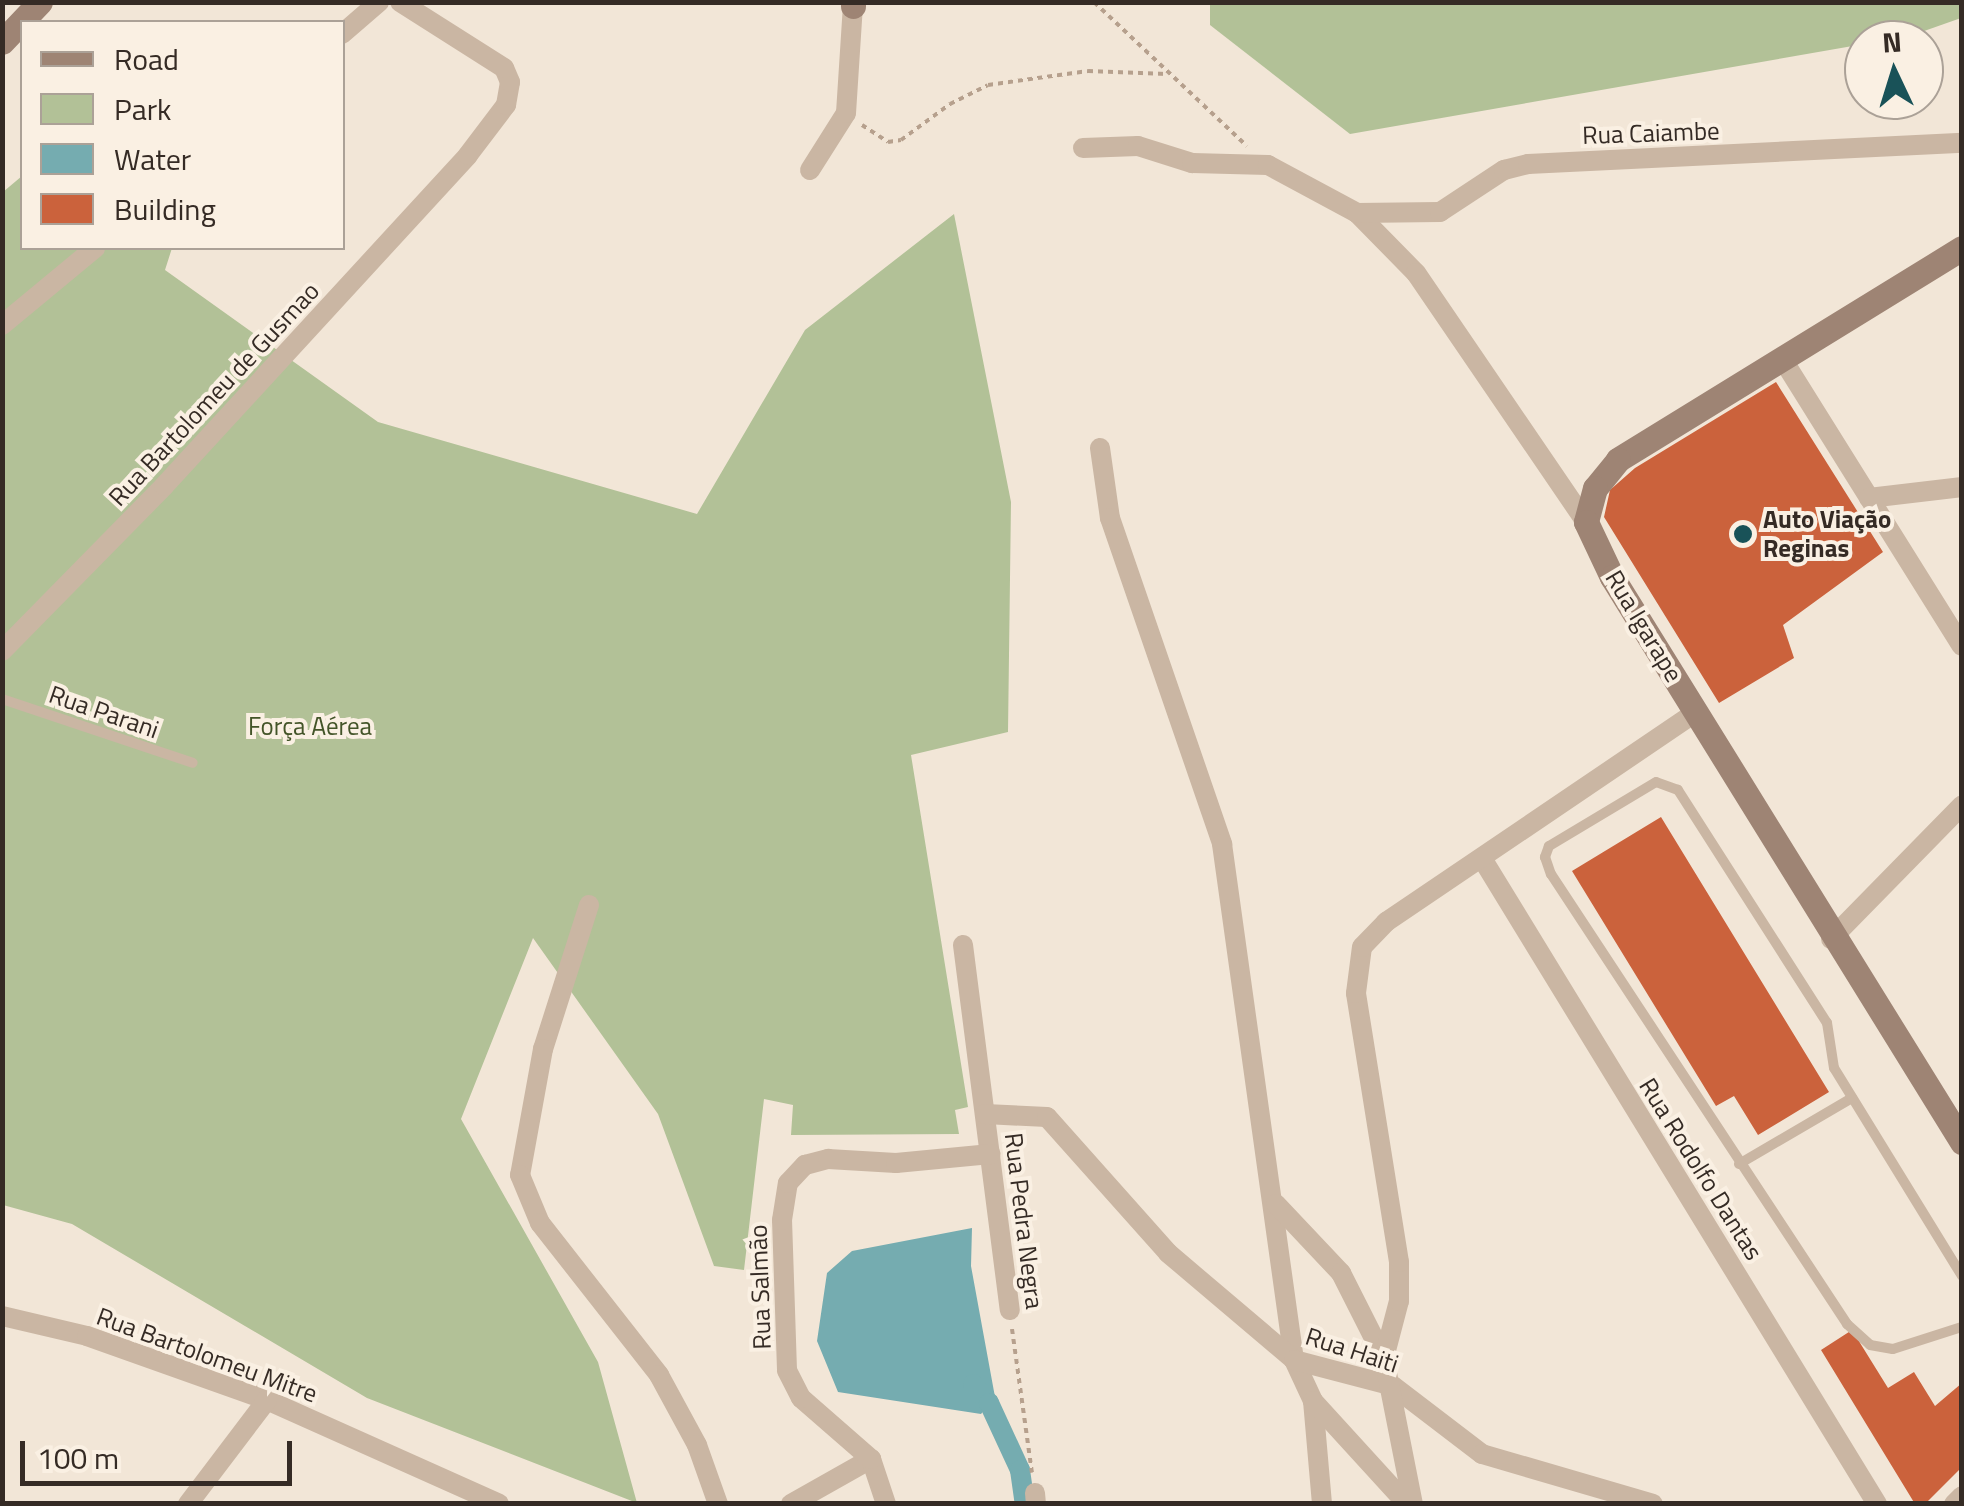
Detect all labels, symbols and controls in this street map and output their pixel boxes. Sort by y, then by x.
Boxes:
text: N [1881,19,1903,64]
legend [20,20,345,250]
north arrow [1844,20,1944,120]
text: Road [114,36,179,82]
text: Park [114,86,171,132]
street label: Rua Caiambe [1582,116,1720,150]
text: Water [114,136,191,182]
text: Building [114,186,216,232]
street label: Rua Bartolomeu de Gusmao [103,276,325,512]
place label: Auto Viação Reginas [1763,505,1891,564]
marker: Auto Viação Reginas [1732,523,1754,545]
street label: Rua Igarape [1599,565,1689,687]
street label: Rua Parani [45,679,163,745]
park label: Força Aérea [248,711,372,741]
street label: Rua Rodolfo Dantas [1633,1072,1769,1266]
street label: Rua Pedra Negra [998,1131,1050,1311]
street label: Rua Salmão [743,1224,777,1350]
street label: Rua Bartolomeu Mitre [93,1301,321,1409]
street label: Rua Haiti [1302,1321,1402,1379]
scale bar [25,1421,298,1483]
text: 100 m [37,1435,119,1481]

